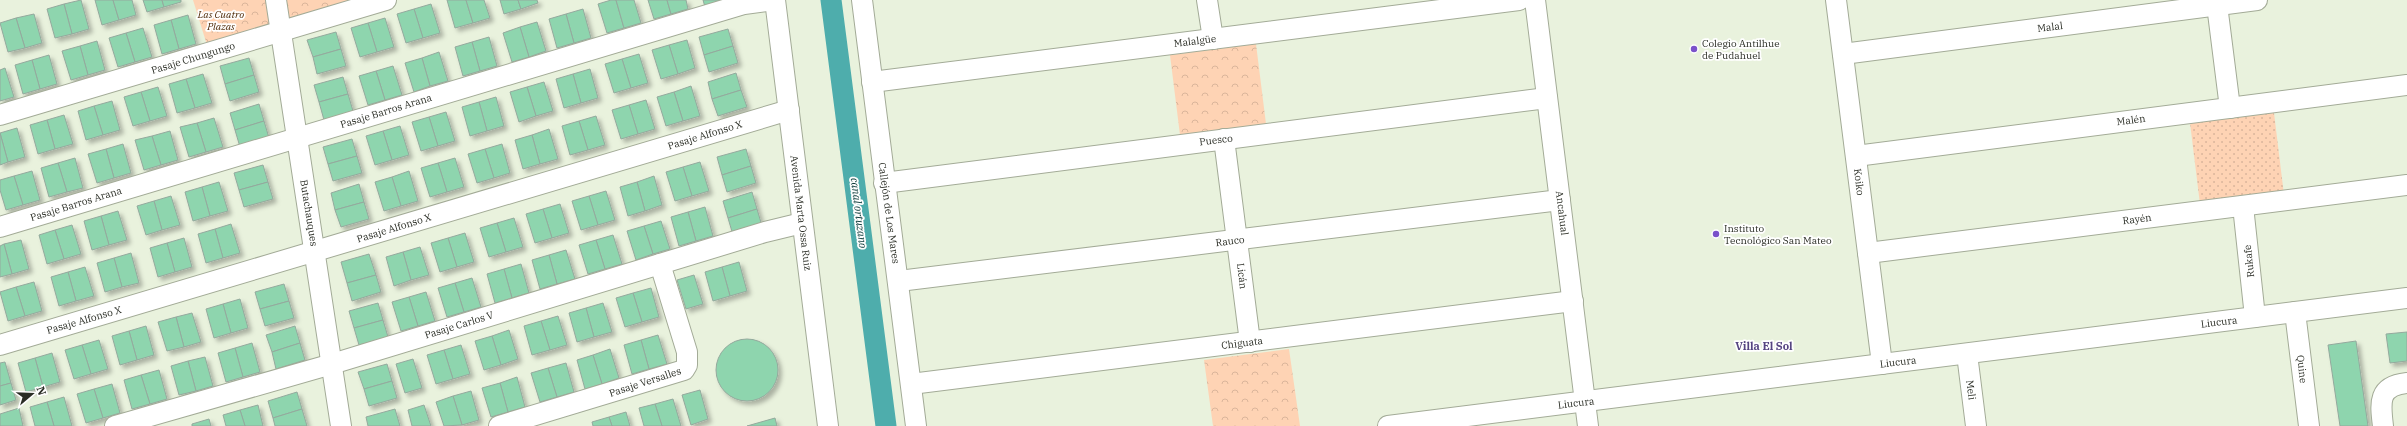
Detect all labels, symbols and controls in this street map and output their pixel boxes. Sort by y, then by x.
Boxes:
park label: Las Cuatro Plazas [197,8,244,33]
street label: Malal [2036,19,2064,35]
street label: Malalgüe [1173,32,1217,50]
place label: Colegio Antilhue de Pudahuel [1702,37,1780,62]
street label: Pasaje Chungungo [150,39,237,77]
marker: Colegio Antilhue de Pudahuel [1689,44,1699,54]
street label: Pasaje Barros Arana [339,91,434,131]
street label: Malén [2116,112,2147,128]
street label: Pasaje Alfonso X [666,117,744,153]
street label: Puesco [1199,131,1234,148]
street label: Avenida Marta Ossa Ruiz [787,154,815,272]
street label: Callejón de Los Mares [875,162,903,265]
street label: Koiko [1851,168,1867,197]
water label: canal ortuzano [848,177,870,250]
street label: Butachauques [297,179,321,247]
street label: Pasaje Barros Arana [29,184,124,224]
street label: Ancahual [1553,190,1571,236]
street label: Pasaje Alfonso X [355,210,433,246]
street label: Rayén [2122,211,2153,227]
place label: Instituto Tecnológico San Mateo [1724,222,1832,247]
marker: Instituto Tecnológico San Mateo [1711,229,1721,239]
street label: Rauco [1215,233,1246,249]
street label: Rukafe [2241,244,2257,278]
street label: Licán [1234,262,1250,290]
street label: Pasaje Alfonso X [45,303,123,337]
street label: Pasaje Carlos V [423,308,495,342]
street label: Liucura [2200,313,2238,331]
street label: Chiguata [1220,334,1264,352]
district label: Villa El Sol [1735,339,1793,353]
street label: Liucura [1879,353,1917,371]
street label: Quine [2294,354,2310,384]
street label: Pasaje Versalles [607,364,683,400]
north arrow [12,374,52,414]
street label: Meli [1963,379,1979,401]
text: N [33,384,50,397]
street label: Liucura [1557,394,1595,412]

